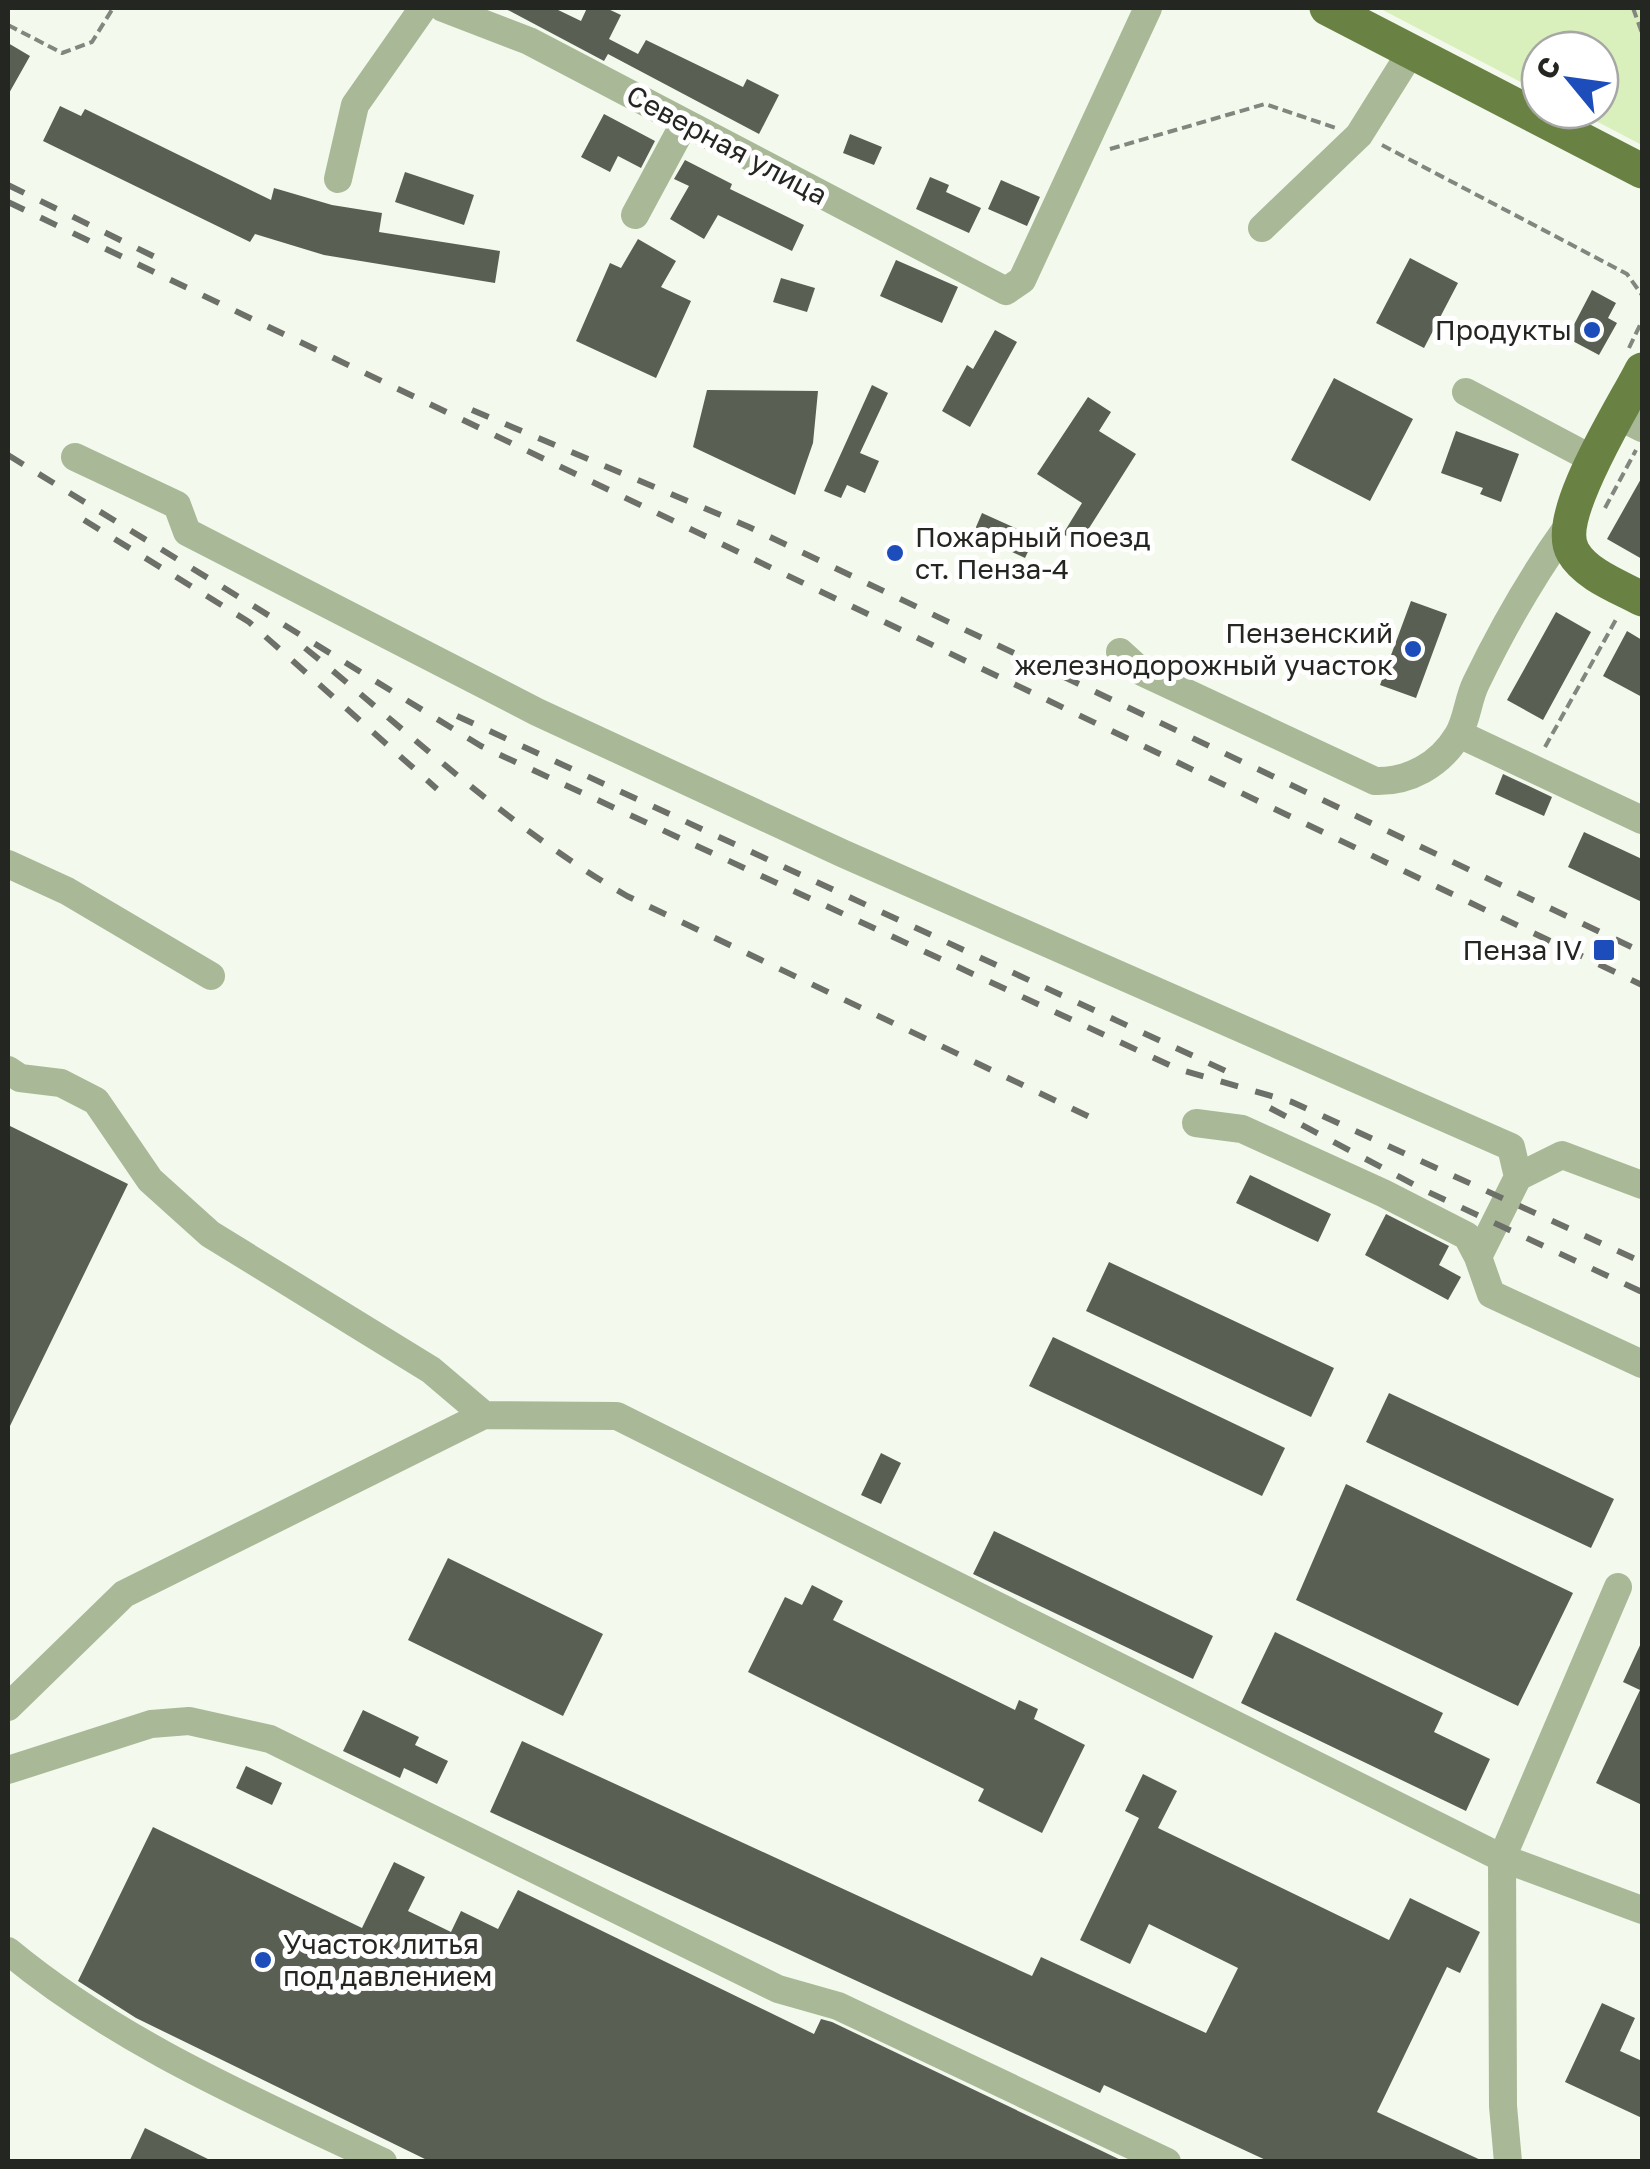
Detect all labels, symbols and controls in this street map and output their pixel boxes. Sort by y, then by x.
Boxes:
north arrow [1520,30,1620,130]
text: С [1528,51,1567,84]
street label: Северная улица [621,78,833,211]
place label: Продукты [1435,313,1572,346]
marker: Продукты [1581,319,1603,341]
place label: Пожарный поезд ст. Пенза-4 [915,520,1151,585]
marker: Пожарный поезд ст. Пенза-4 [884,542,906,564]
place label: Пензенский железнодорожный участок [1014,616,1393,681]
marker: Пензенский железнодорожный участок [1402,638,1424,660]
place label: Пенза IV [1463,933,1582,966]
marker: Пенза IV [1591,937,1617,963]
place label: Участок литья под давлением [283,1927,492,1992]
marker: Участок литья под давлением [252,1949,274,1971]

